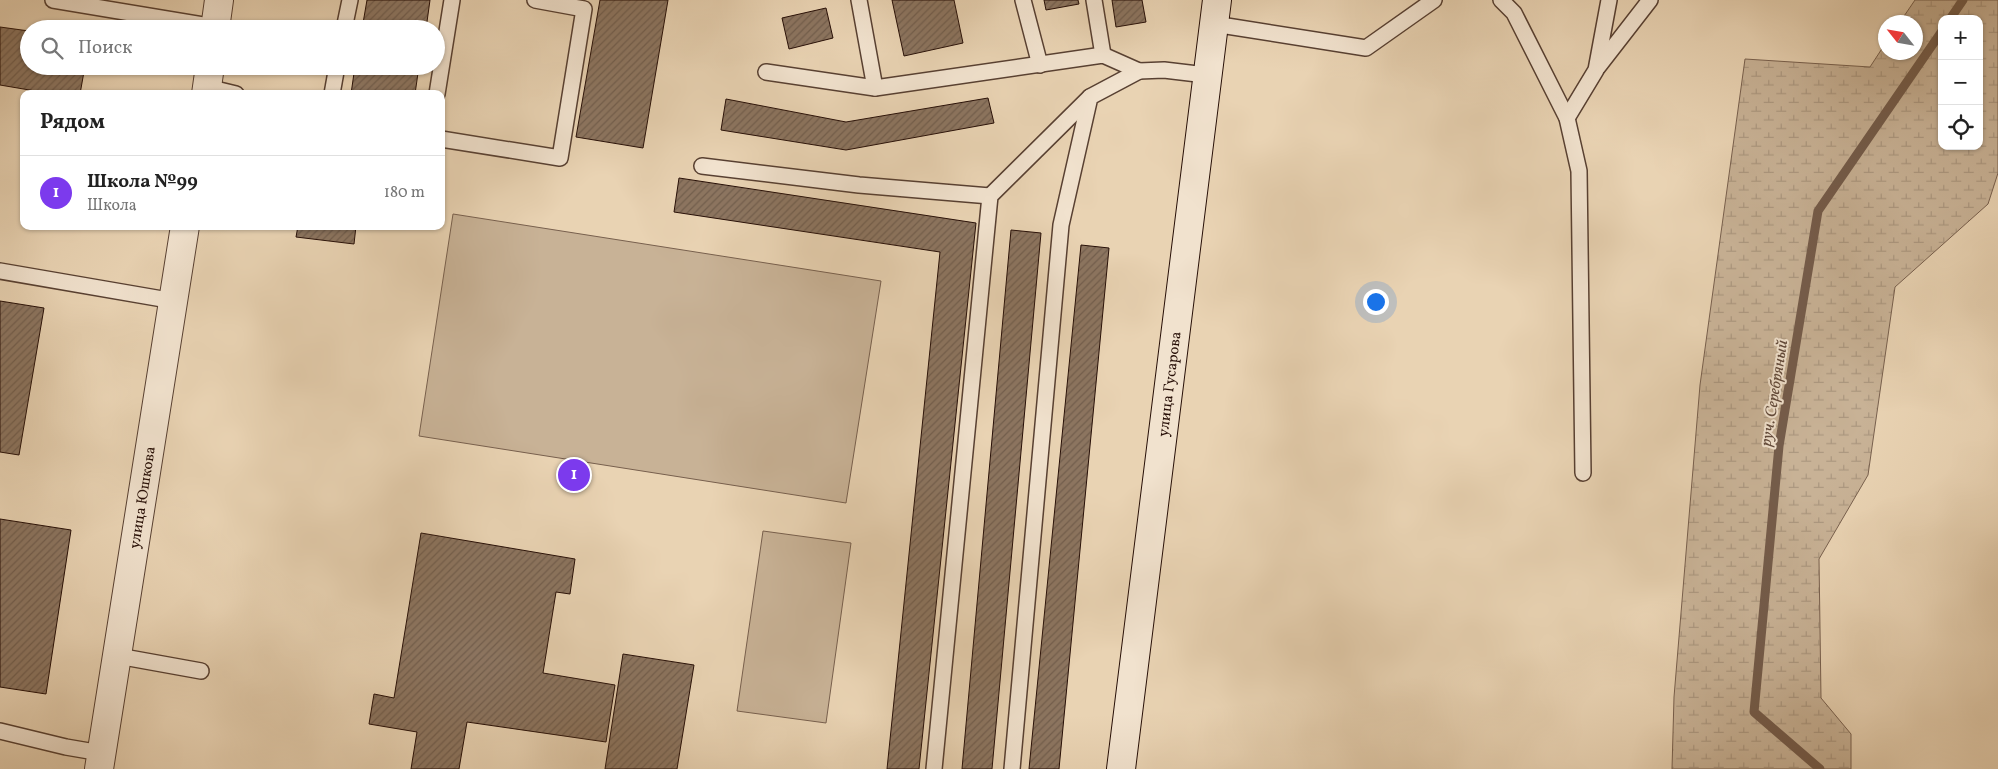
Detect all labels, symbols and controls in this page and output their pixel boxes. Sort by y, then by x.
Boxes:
north arrow [1878,15,1923,60]
map controls [1938,15,1983,150]
button: + [1938,15,1983,60]
search box [20,20,445,75]
icon: search [38,34,66,62]
text: Поиск [78,35,132,61]
button: − [1938,60,1983,105]
button: locate [1938,105,1983,150]
text: Рядом [40,108,105,137]
text: Школа №99 [87,169,198,195]
text: 1 [53,182,59,204]
text: 180 m [384,182,425,204]
text: Школа [87,195,137,217]
your location [1363,289,1389,315]
street label: улица Гусарова [1154,330,1188,438]
water label: руч. Серебряный [1756,338,1794,448]
street label: улица Юшкова [125,445,162,550]
pin: 1 [558,456,590,494]

